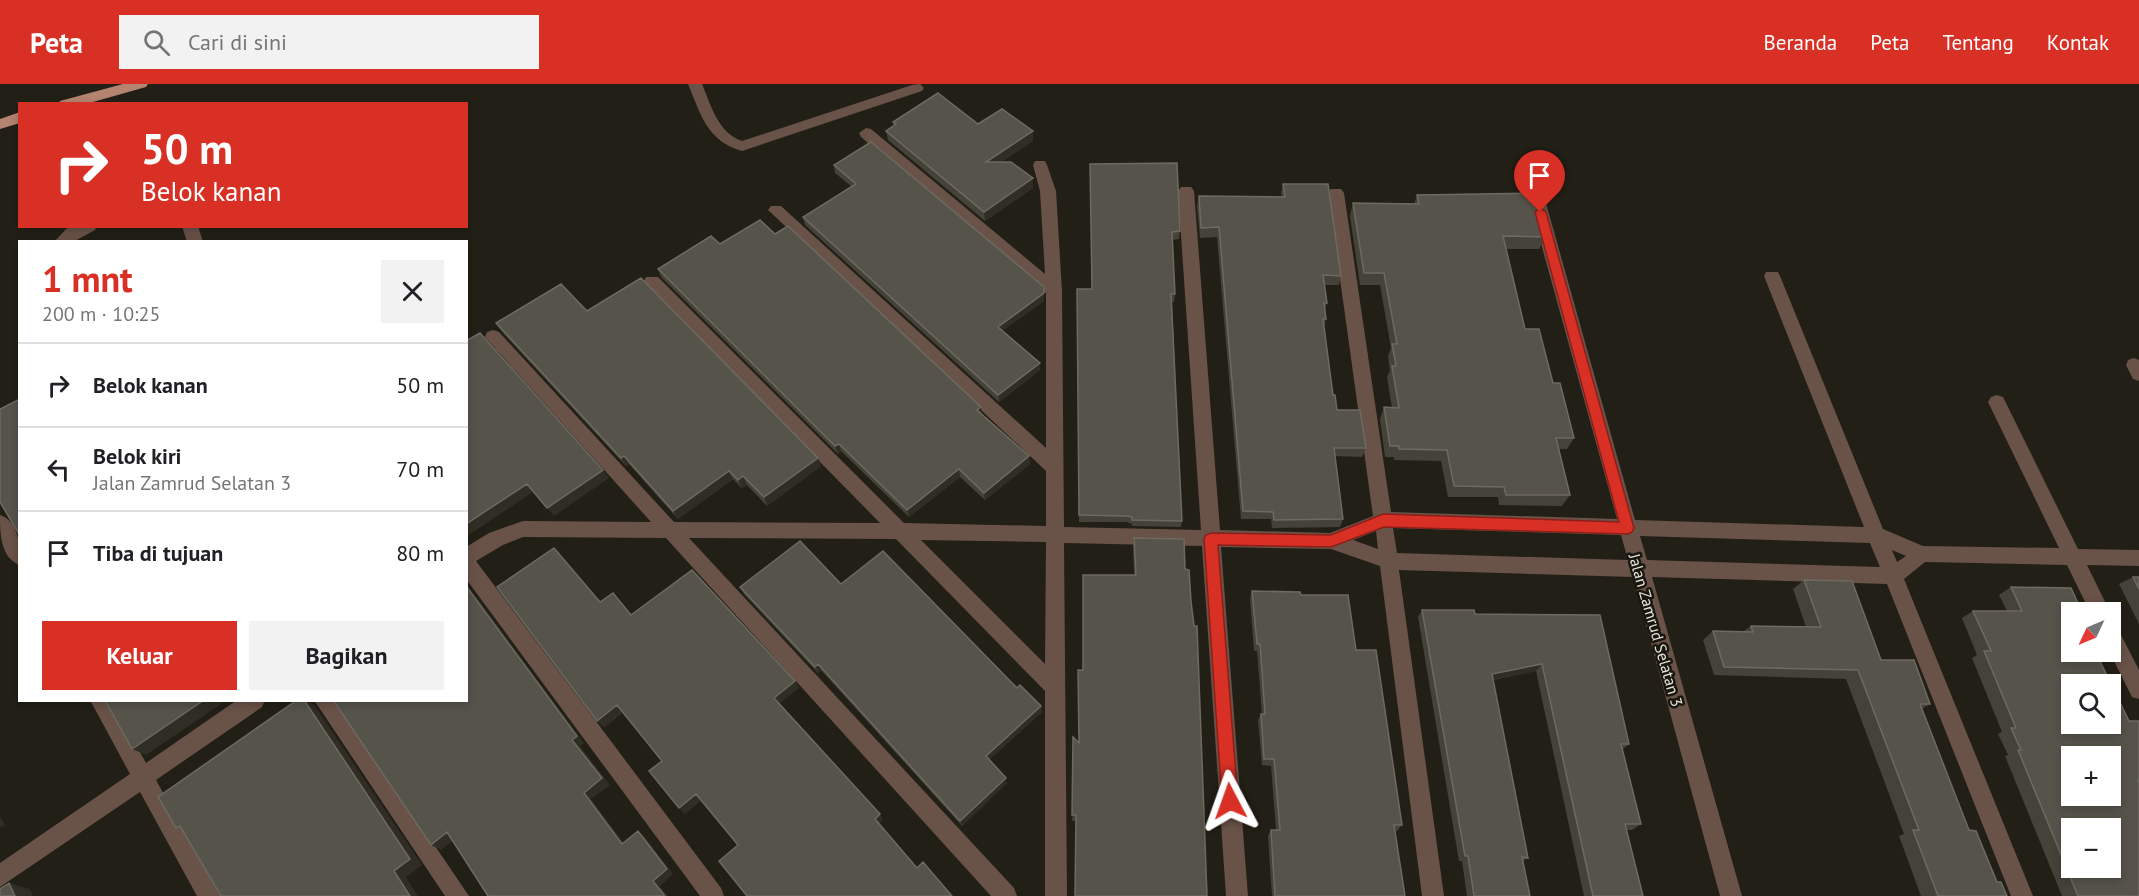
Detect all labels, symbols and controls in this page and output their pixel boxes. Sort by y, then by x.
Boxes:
search box [119,15,539,69]
text: Peta [30,24,83,61]
icon: search [140,26,173,59]
text: Cari di sini [188,28,287,56]
text: Beranda [1764,29,1837,56]
text: Peta [1870,29,1909,56]
text: Tentang [1942,29,2014,56]
text: Kontak [2047,29,2109,56]
text: 50 m [141,121,233,176]
icon: right [42,126,120,204]
pin [1514,150,1565,212]
icon: arrive [1523,159,1556,192]
text: Belok kanan [141,174,281,208]
text: 1 mnt [42,255,133,302]
button: close [381,260,444,323]
text: 200 m · 10:25 [42,301,160,327]
icon: right [42,369,75,402]
text: Belok kanan [93,371,208,399]
text: 50 m [396,371,444,399]
text: Belok kiri [93,442,182,470]
icon: left [42,453,75,486]
text: 70 m [396,455,444,483]
text: Jalan Zamrud Selatan 3 [93,470,291,496]
icon: arrive [42,537,75,570]
text: Tiba di tujuan [93,539,223,567]
text: 80 m [396,539,444,567]
street label: Jalan Zamrud Selatan 3 [1624,550,1687,709]
north arrow [2061,602,2121,662]
map controls [2061,602,2121,878]
button: Keluar [42,621,237,690]
button: Bagikan [249,621,444,690]
button: search [2061,674,2121,734]
button: + [2061,746,2121,806]
position arrow [1198,769,1262,833]
button: − [2061,818,2121,878]

